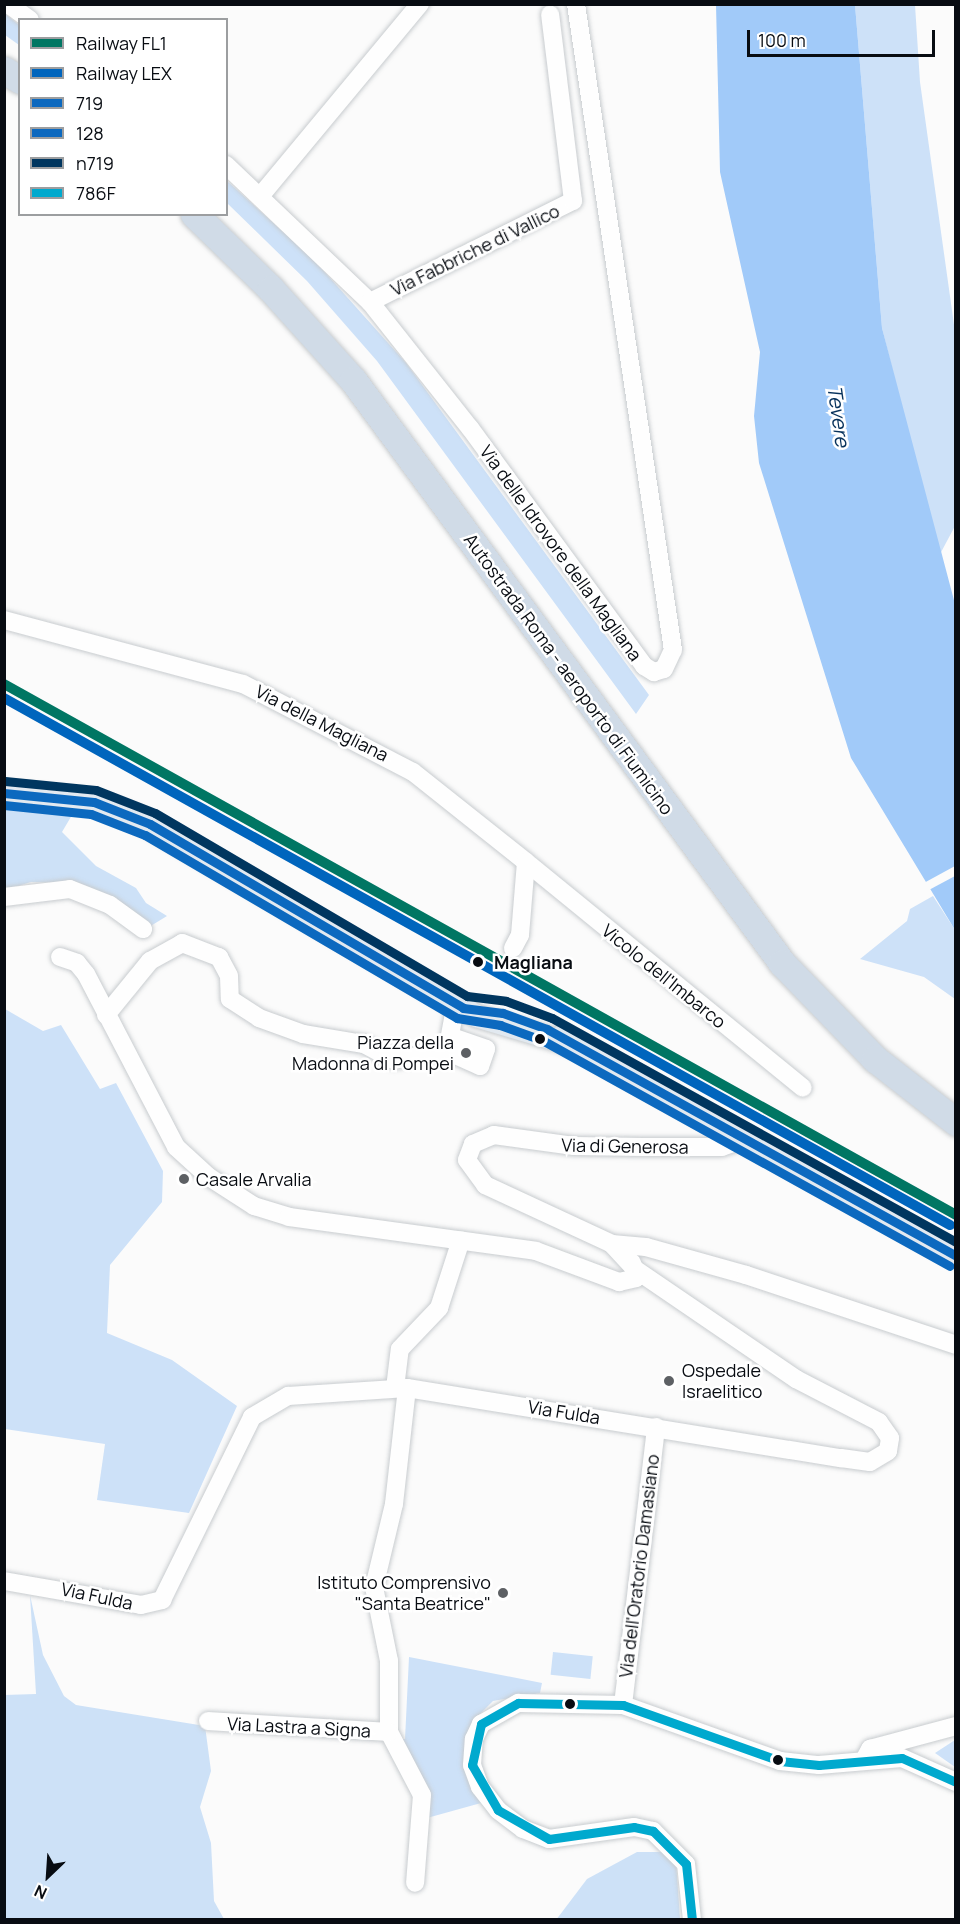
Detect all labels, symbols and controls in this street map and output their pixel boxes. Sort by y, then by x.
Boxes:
legend [18,18,228,216]
scale bar [750,18,938,56]
text: 100 m [758,28,806,52]
text: Railway FL1 [76,31,167,55]
text: Railway LEX [76,61,172,85]
text: 719 [76,91,103,115]
text: 128 [76,121,104,145]
text: n719 [76,151,114,175]
text: 786F [76,181,116,205]
street label: Via Fabbriche di Vallico [387,200,563,300]
water label: Tevere [823,384,855,448]
street label: Via delle Idrovore della Magliana [475,441,647,665]
street label: Autostrada Roma - aeroporto di Fiumicino [460,529,678,819]
street label: Via della Magliana [252,680,392,766]
street label: Vicolo dell'Imbarco [598,919,730,1033]
marker: Magliana [467,951,489,973]
place label: Magliana [494,951,573,973]
place label: Piazza della Madonna di Pompei [292,1032,454,1074]
unlabelled marker [534,1033,546,1045]
marker: Piazza della Madonna di Pompei [459,1046,473,1060]
street label: Via di Generosa [561,1134,689,1158]
place label: Casale Arvalia [196,1168,312,1190]
marker: Casale Arvalia [177,1172,191,1186]
place label: Ospedale Israelitico [682,1360,762,1402]
marker: Ospedale Israelitico [660,1372,678,1390]
street label: Via Fulda [526,1396,602,1428]
street label: Via dell'Oratorio Damasiano [615,1453,663,1679]
place label: Istituto Comprensivo "Santa Beatrice" [317,1572,491,1614]
street label: Via Fulda [59,1578,135,1614]
marker: Istituto Comprensivo "Santa Beatrice" [496,1586,510,1600]
unlabelled marker [564,1698,576,1710]
street label: Via Lastra a Signa [226,1712,372,1742]
unlabelled marker [772,1754,784,1766]
north arrow [18,1846,78,1906]
text: N [31,1880,50,1905]

